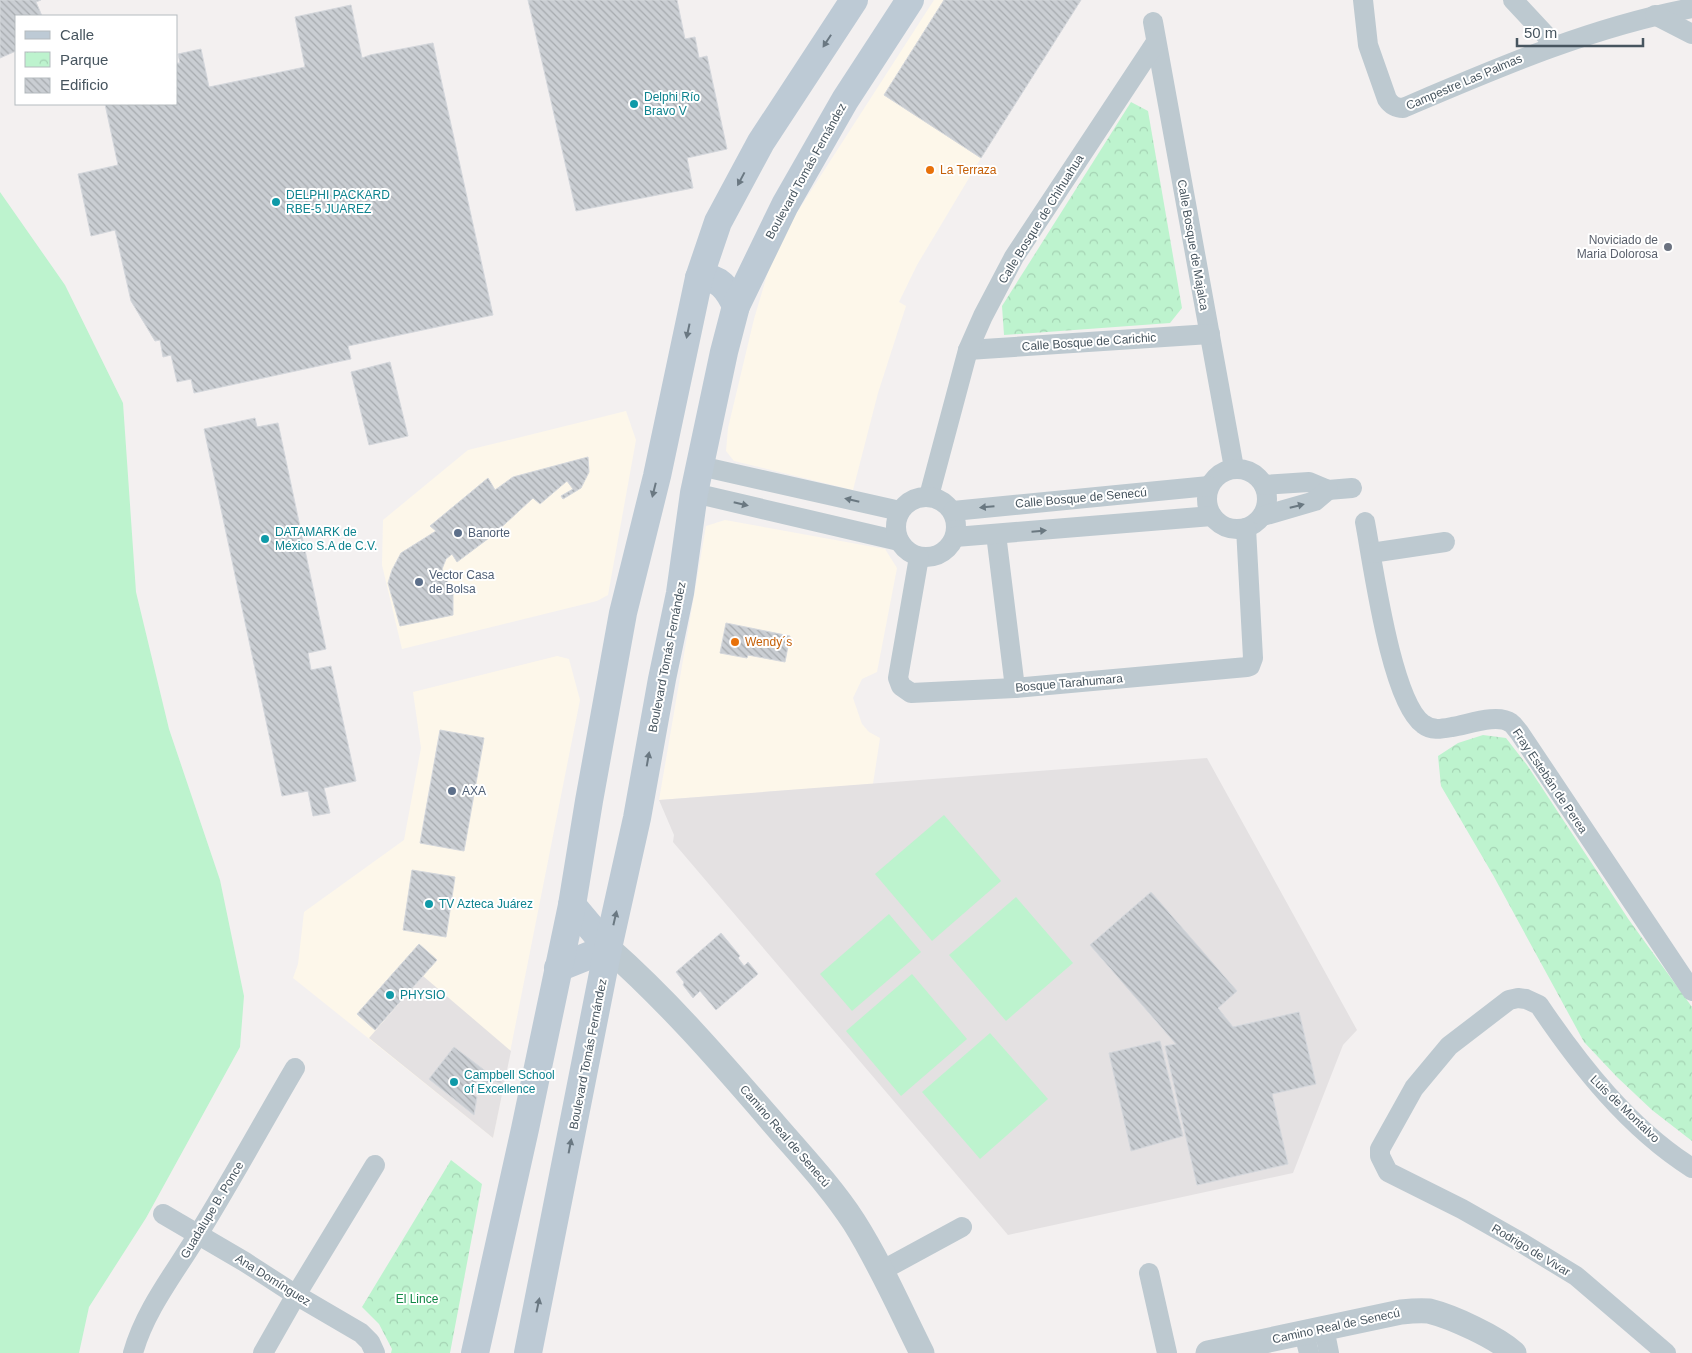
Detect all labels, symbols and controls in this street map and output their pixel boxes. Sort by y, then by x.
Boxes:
legend [15,15,178,105]
scale bar [1517,15,1643,47]
text: 50 m [1524,24,1557,41]
text: Calle [60,26,94,43]
one-way arrow [823,34,832,48]
text: Parque [60,51,108,68]
street label: Campestre Las Palmas [1404,51,1524,113]
text: Edificio [60,76,108,93]
place label: Delphi Río Bravo V [644,90,700,118]
marker: Delphi Río Bravo V [628,98,640,110]
street label: Boulevard Tomás Fernández [763,101,849,241]
street label: Calle Bosque de Chihuahua [995,152,1087,286]
place label: La Terraza [940,163,997,177]
marker: La Terraza [924,164,936,176]
one-way arrow [737,172,745,186]
street label: Calle Bosque de Majalca [1175,178,1211,312]
place label: DELPHI PACKARD RBE-5 JUAREZ [286,188,390,216]
marker: DELPHI PACKARD RBE-5 JUAREZ [270,196,282,208]
place label: Noviciado de Maria Dolorosa [1577,233,1658,261]
marker: Noviciado de Maria Dolorosa [1662,241,1674,253]
one-way arrow [684,324,692,339]
street label: Calle Bosque de Carichic [1021,330,1157,354]
one-way arrow [649,482,657,497]
street label: Calle Bosque de Senecú [1015,485,1147,511]
one-way arrow [845,496,860,504]
one-way arrow [734,500,749,508]
one-way arrow [1290,502,1305,510]
one-way arrow [978,504,994,512]
place label: DATAMARK de México S.A de C.V. [275,525,377,553]
place label: Banorte [468,526,510,540]
one-way arrow [1031,526,1047,534]
marker: Banorte [452,527,464,539]
marker: DATAMARK de México S.A de C.V. [259,533,271,545]
place label: Vector Casa de Bolsa [429,568,495,596]
marker: Vector Casa de Bolsa [413,576,425,588]
street label: Boulevard Tomás Fernández [646,580,688,734]
place label: Wendy´s [745,635,792,649]
marker: Wendy´s [729,636,741,648]
street label: Bosque Tarahumara [1015,671,1124,695]
street label: Fray Estebán de Perea [1510,726,1590,836]
one-way arrow [645,750,653,766]
place label: AXA [462,784,486,798]
marker: AXA [446,785,458,797]
place label: TV Azteca Juárez [439,897,533,911]
marker: TV Azteca Juárez [423,898,435,910]
one-way arrow [611,910,619,925]
street label: Boulevard Tomás Fernández [567,977,609,1131]
place label: PHYSIO [400,988,445,1002]
marker: PHYSIO [384,989,396,1001]
place label: Campbell School of Excellence [464,1068,555,1096]
street label: Luis de Montalvo [1588,1072,1663,1146]
marker: Campbell School of Excellence [448,1076,460,1088]
street label: Camino Real de Senecú [737,1082,833,1190]
one-way arrow [566,1138,574,1154]
street label: Guadalupe B. Ponce [177,1159,247,1261]
street label: Rodrigo de Vivar [1489,1221,1573,1279]
street label: Ana Domínguez [233,1251,313,1309]
park label: El Lince [396,1292,439,1306]
one-way arrow [534,1297,542,1313]
street label: Camino Real de Senecú [1271,1306,1401,1346]

